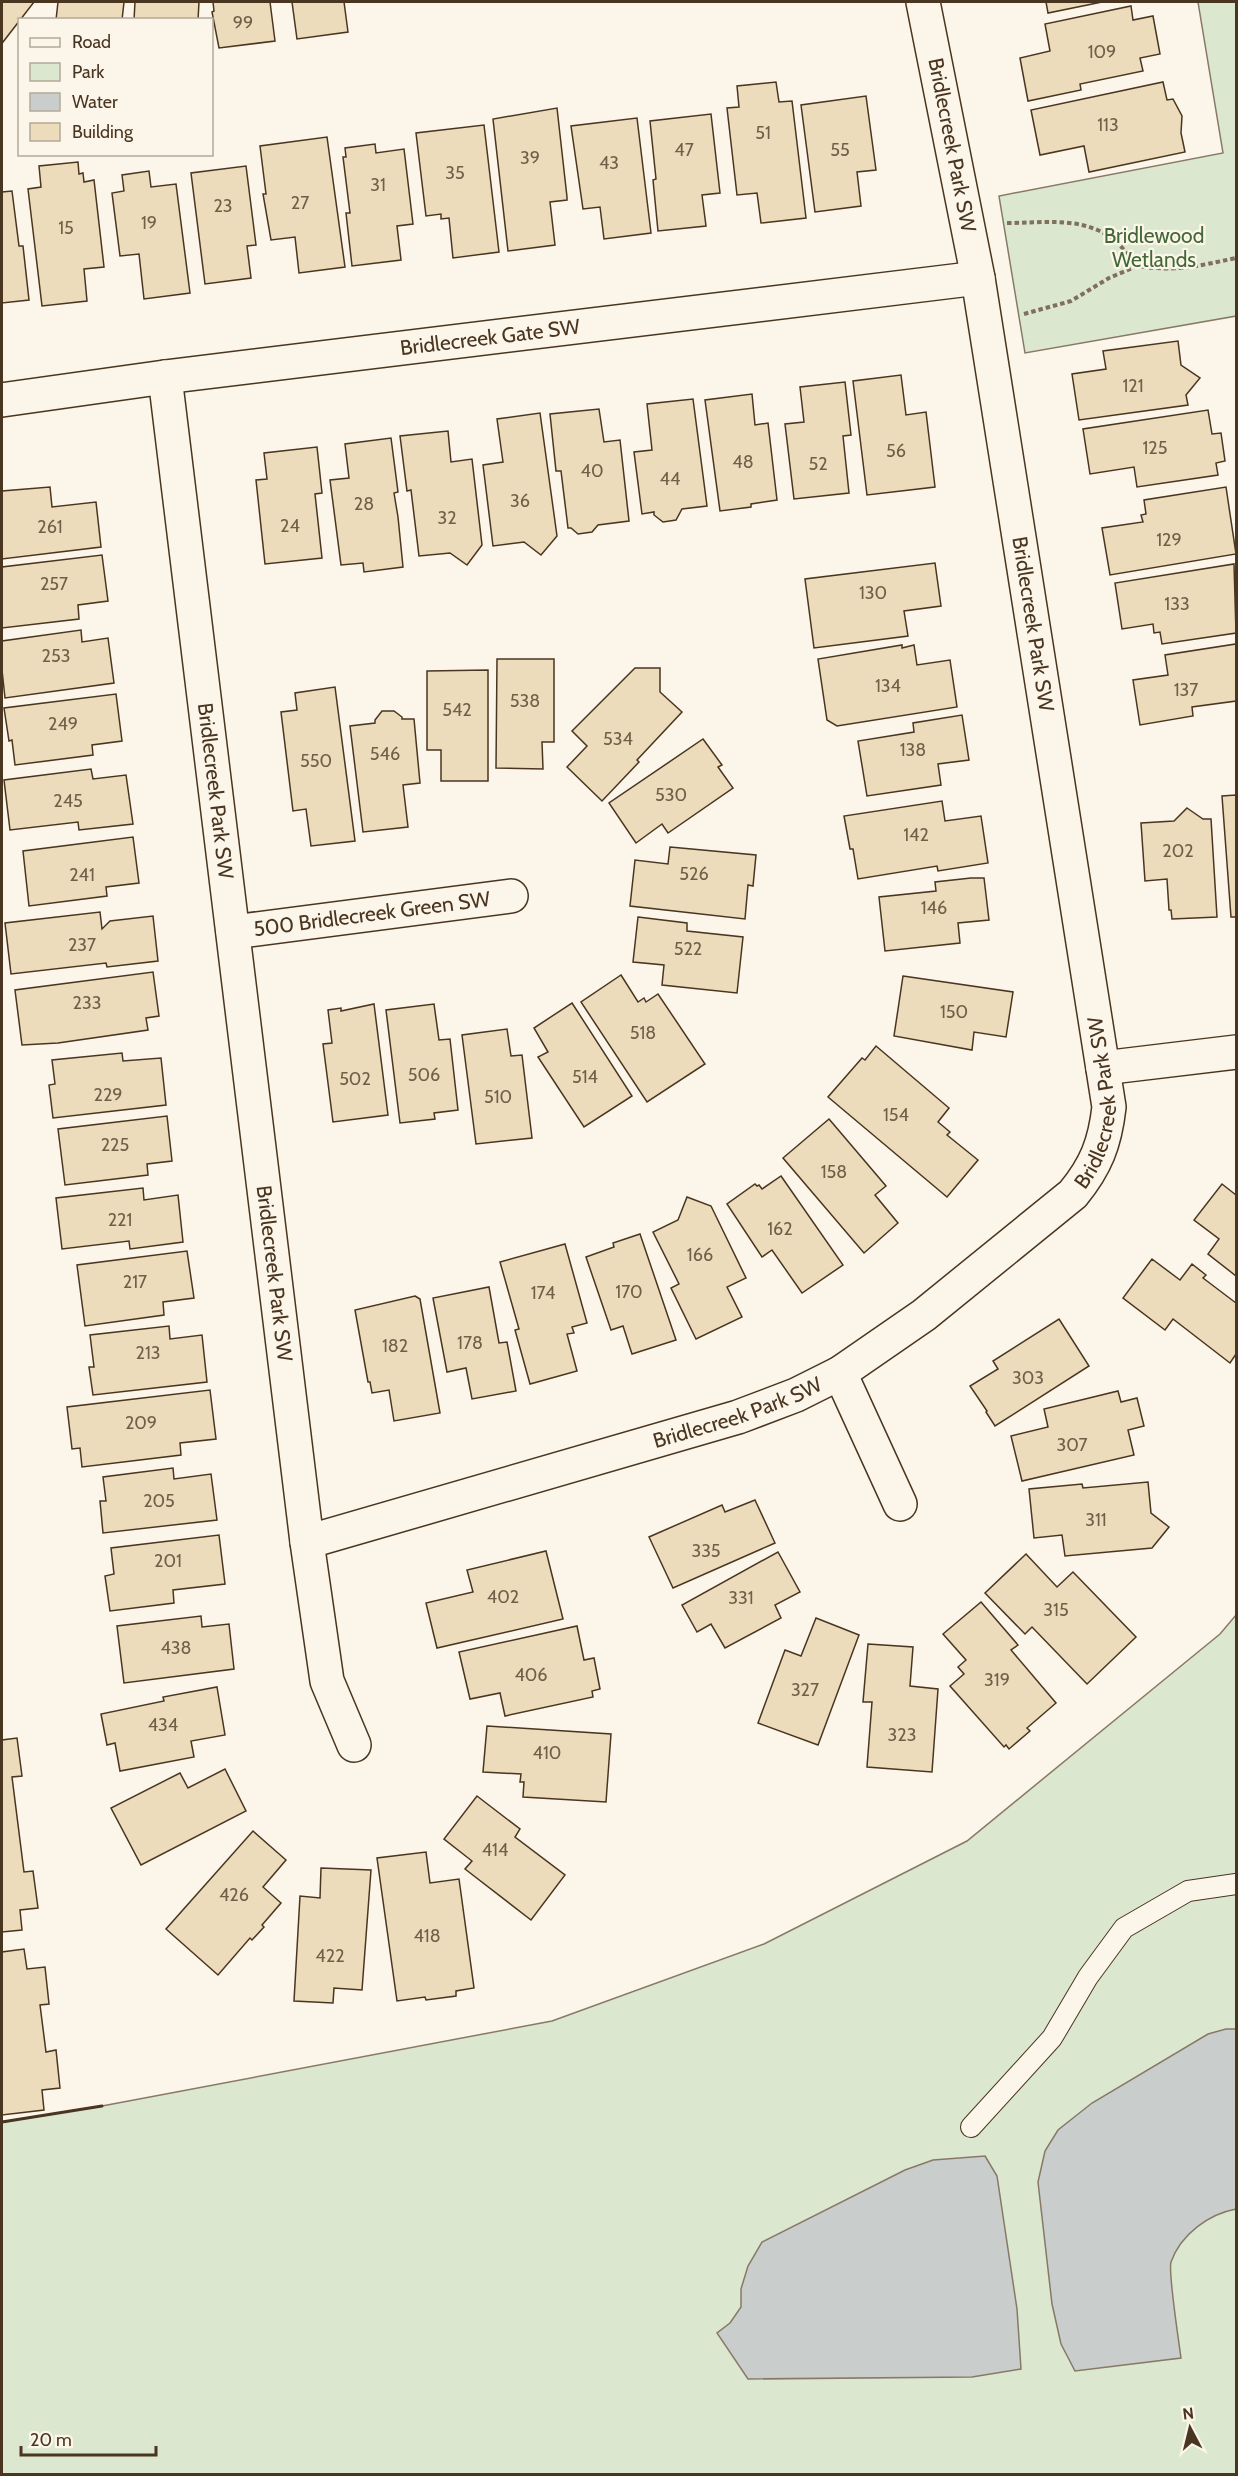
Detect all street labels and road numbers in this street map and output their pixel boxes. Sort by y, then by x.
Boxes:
street label: Bridlecreek Park SW [923,56,982,234]
street label: Bridlecreek Gate SW [399,314,581,360]
street label: Bridlecreek Park SW [1007,535,1060,713]
street label: Bridlecreek Park SW [193,701,239,880]
street label: 500 Bridlecreek Green SW [252,886,492,941]
street label: Bridlecreek Park SW [1069,1015,1121,1193]
street label: Bridlecreek Park SW [252,1184,298,1363]
street label: Bridlecreek Park SW [650,1371,826,1453]

